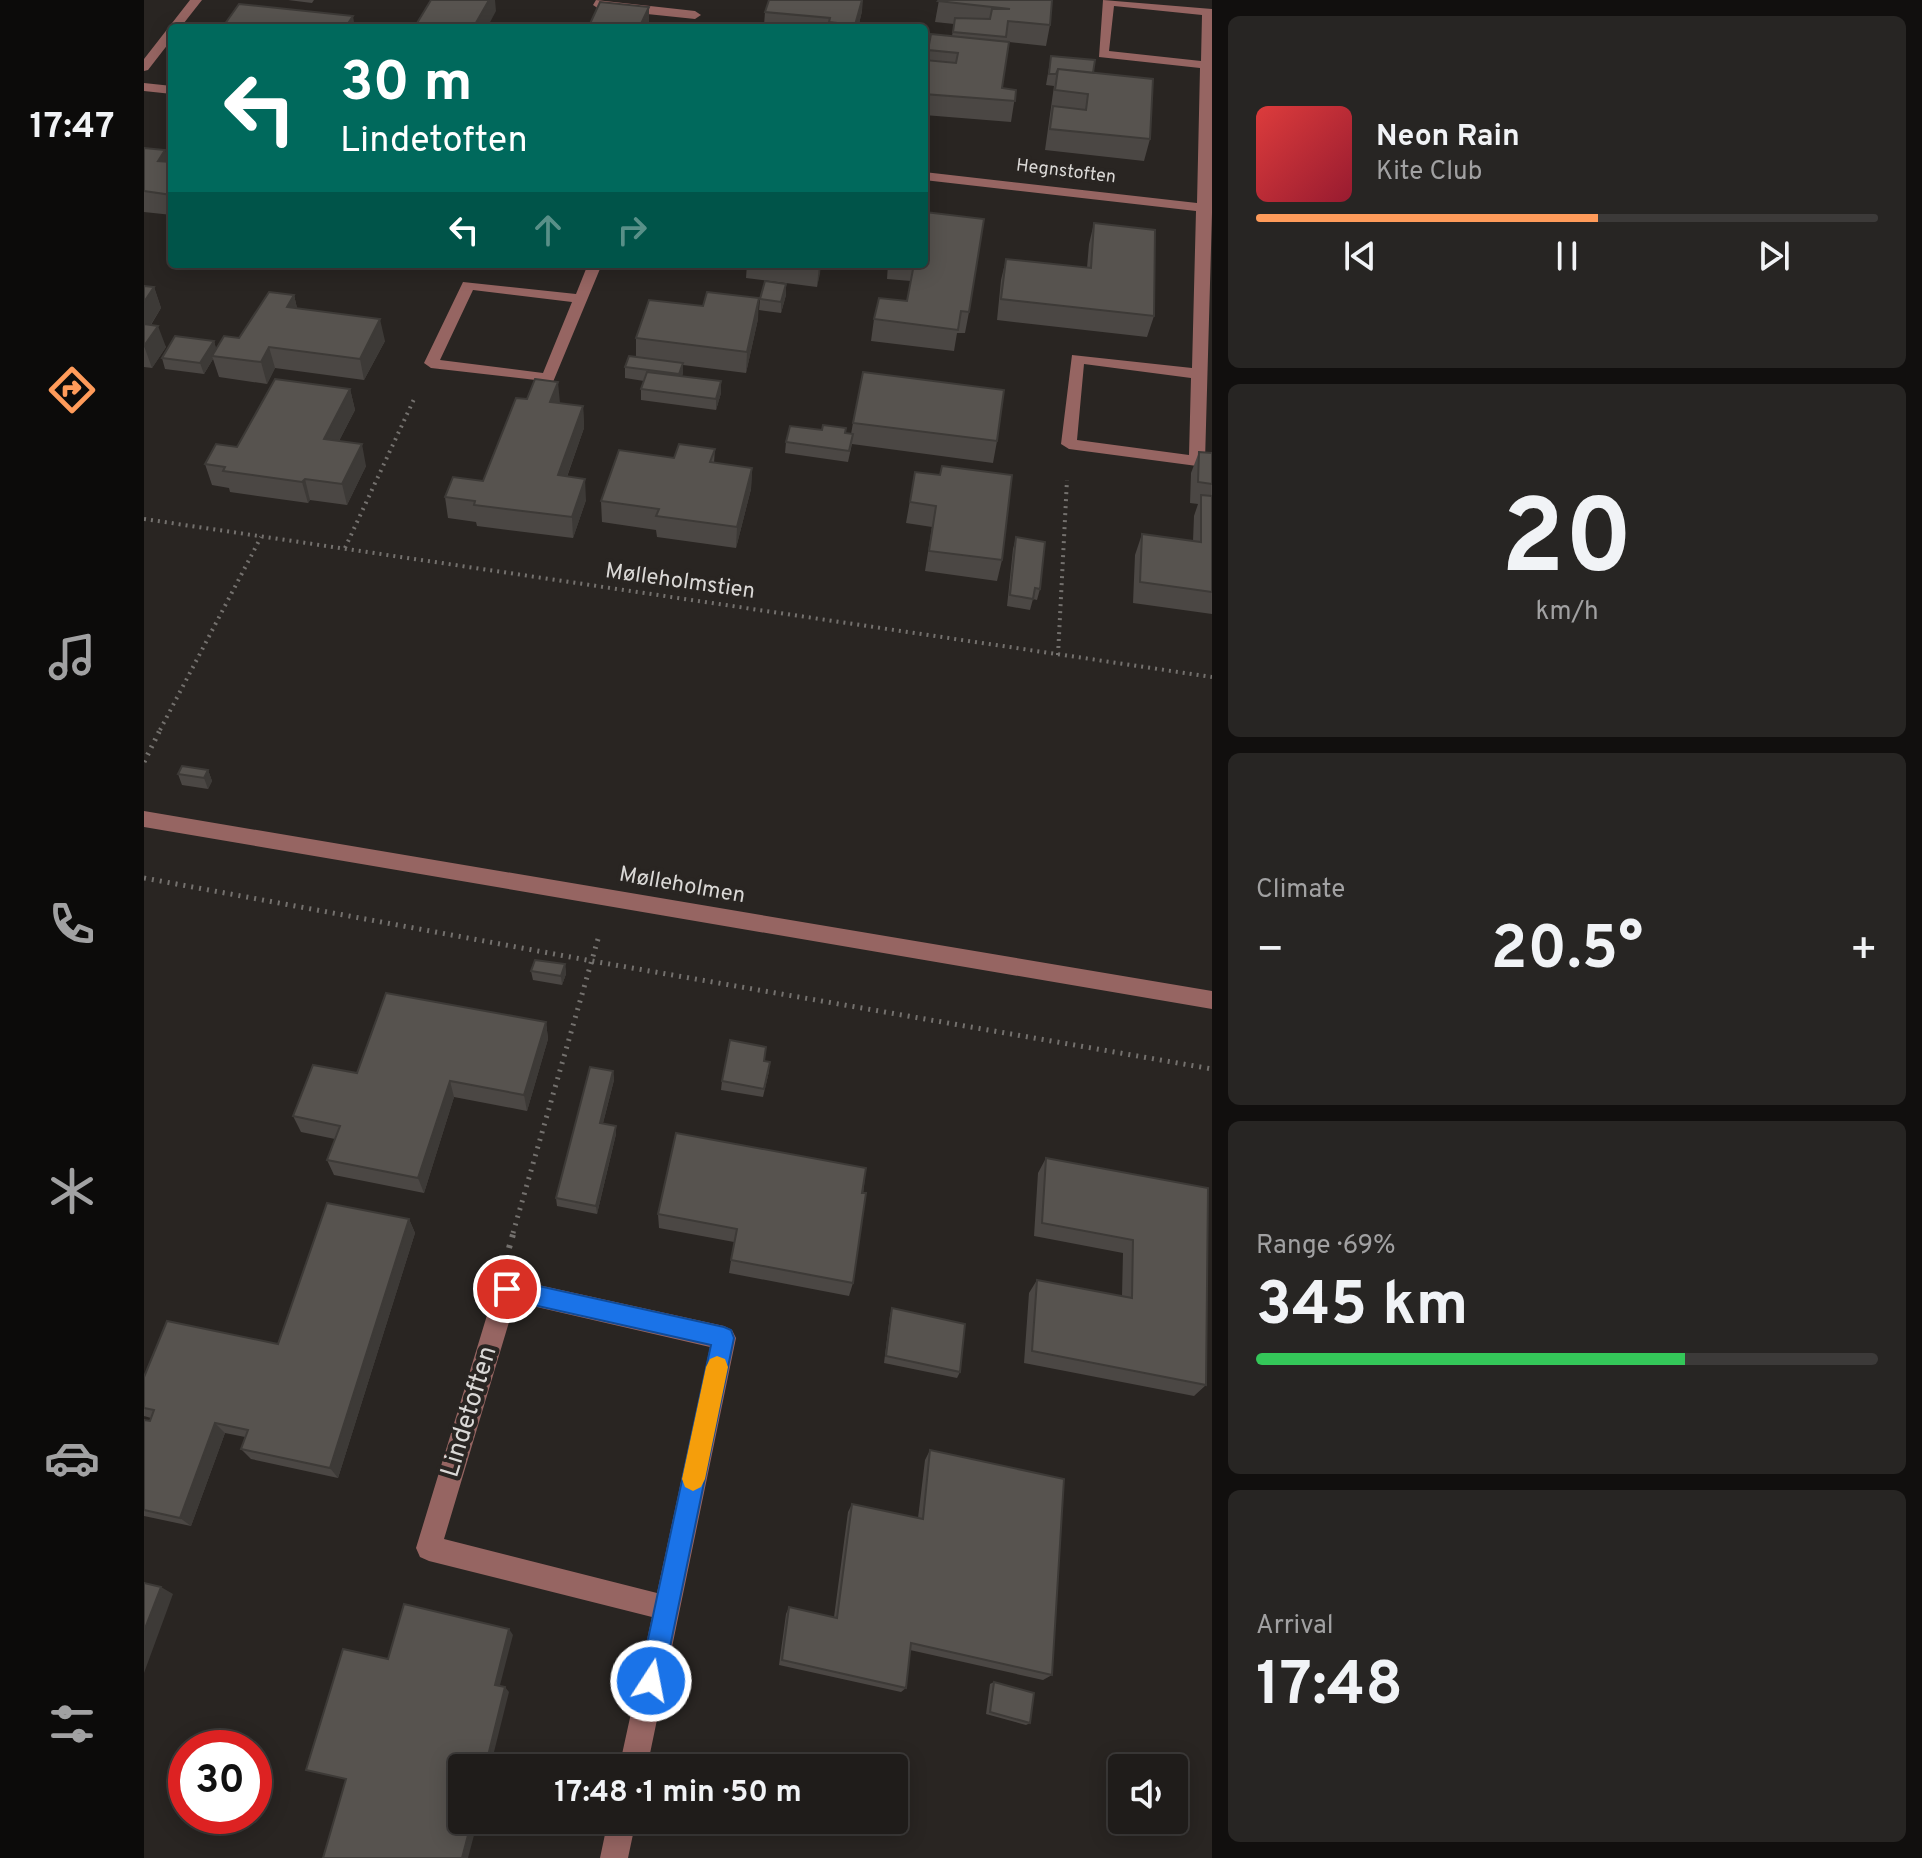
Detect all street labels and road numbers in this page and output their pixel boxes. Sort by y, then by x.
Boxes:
street label: Hegnstoften [1015,154,1117,190]
street label: Mølleholmstien [603,558,757,606]
street label: Mølleholmen [617,862,747,910]
street label: Lindetoften [434,1342,506,1482]

